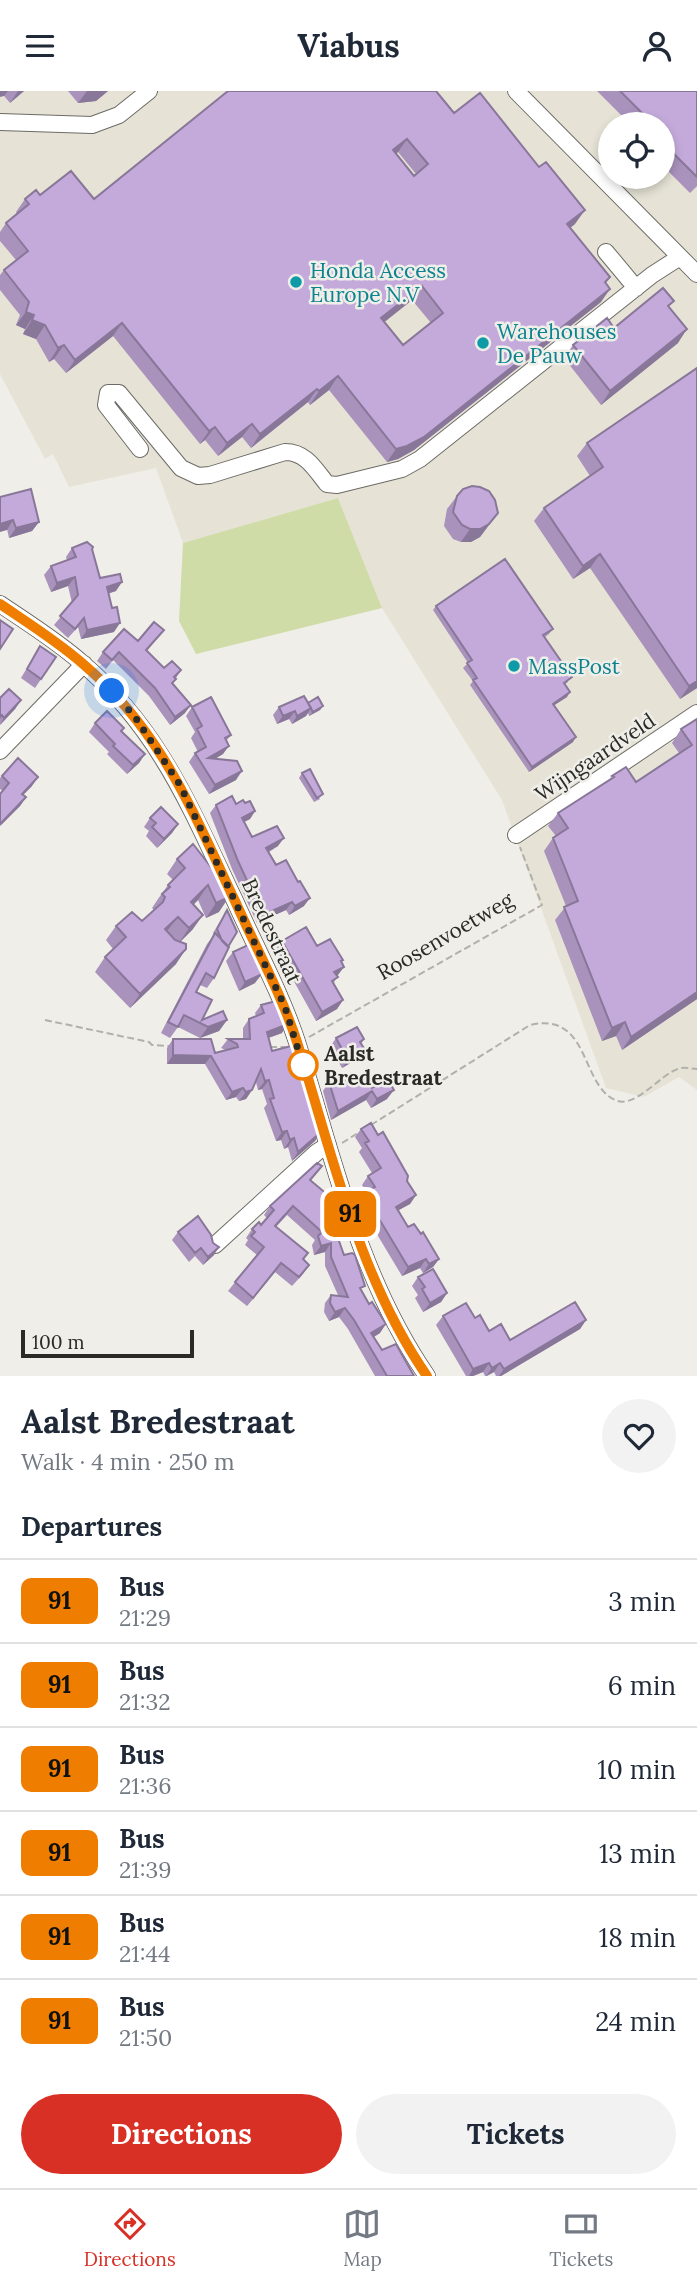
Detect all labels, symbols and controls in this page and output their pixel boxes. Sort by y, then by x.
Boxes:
text: Viabus [297,25,400,66]
icon: menu [21,27,59,65]
icon: person [638,27,676,65]
map controls [598,112,675,189]
button: locate [598,112,675,189]
place label: Honda Access Europe N.V [310,257,446,308]
marker: Honda Access Europe N.V [288,274,304,290]
place label: Warehouses De Pauw [497,318,616,369]
marker: Warehouses De Pauw [475,335,491,351]
place label: MassPost [528,653,621,680]
marker: MassPost [506,658,522,674]
your location [94,673,129,708]
street label: Wijngaardveld [530,707,660,807]
street label: Bredestraat [236,874,309,989]
street label: Roosenvoetweg [372,886,518,986]
place label: Aalst Bredestraat [324,1040,442,1091]
marker: Aalst Bredestraat [288,1050,318,1080]
line badge: 91 [318,1191,382,1237]
text: 91 [338,1198,362,1229]
scale bar [21,1327,194,1359]
text: 100 m [32,1330,85,1354]
button: heart [602,1399,676,1473]
text: Aalst Bredestraat [21,1400,295,1442]
text: Walk · 4 min · 250 m [21,1447,234,1476]
text: Departures [21,1510,162,1543]
text: Bus [119,1570,165,1603]
text: 91 [48,1585,71,1616]
text: 3 min [608,1585,676,1618]
text: 21:29 [119,1603,171,1632]
text: Bus [119,1654,165,1687]
text: 91 [48,1669,71,1700]
text: 6 min [608,1669,676,1702]
text: 21:32 [119,1687,171,1716]
text: Bus [119,1738,165,1771]
text: 91 [48,1753,71,1784]
text: 10 min [597,1753,676,1786]
text: 21:36 [119,1771,172,1800]
text: Bus [119,1822,165,1855]
text: 91 [48,1837,71,1868]
text: 13 min [599,1837,676,1870]
text: 21:39 [119,1855,172,1884]
text: Bus [119,1906,165,1939]
text: 91 [48,1921,71,1952]
text: 18 min [599,1921,676,1954]
text: 21:44 [119,1939,170,1968]
text: Bus [119,1990,165,2023]
text: 91 [48,2005,71,2036]
text: 24 min [595,2005,676,2038]
text: 21:50 [119,2023,172,2052]
button: Directions [21,2094,342,2174]
button: Tickets [356,2094,676,2174]
tab: Directions [84,2205,176,2271]
tab: Map [343,2205,382,2271]
tab: Tickets [549,2205,613,2271]

